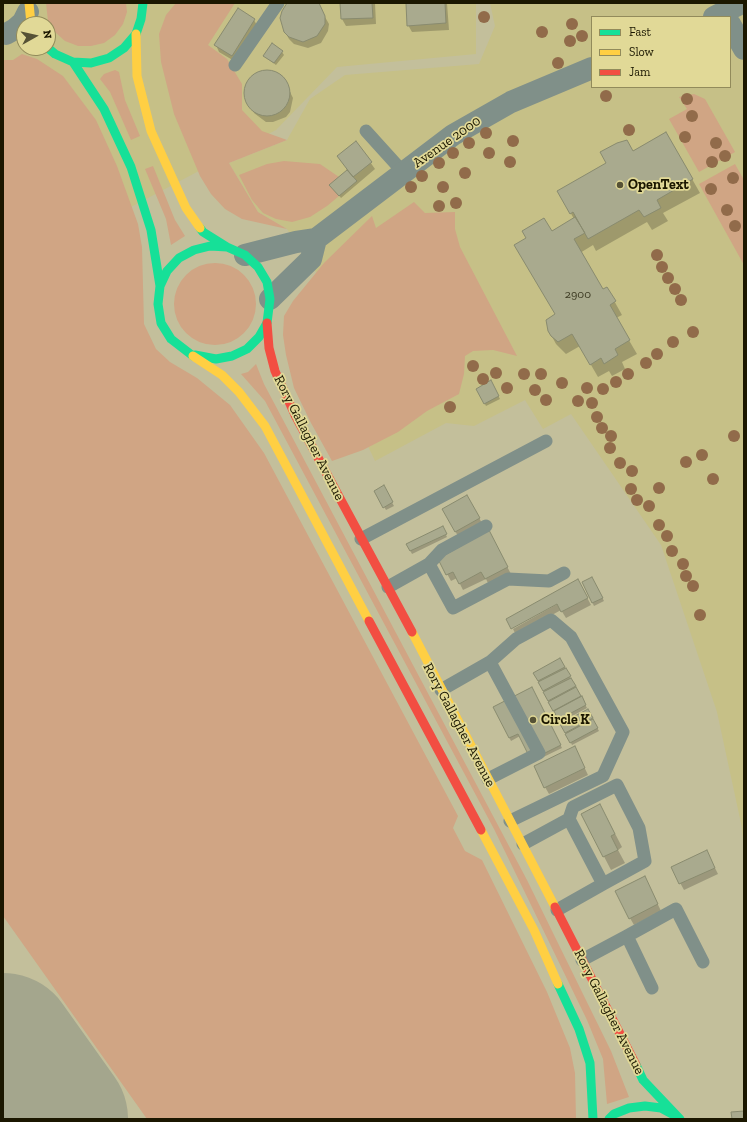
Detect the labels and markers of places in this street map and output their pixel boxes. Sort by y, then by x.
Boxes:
place label: OpenText [628,177,689,193]
marker: OpenText [615,180,625,190]
place label: Circle K [541,712,590,728]
marker: Circle K [528,715,538,725]

